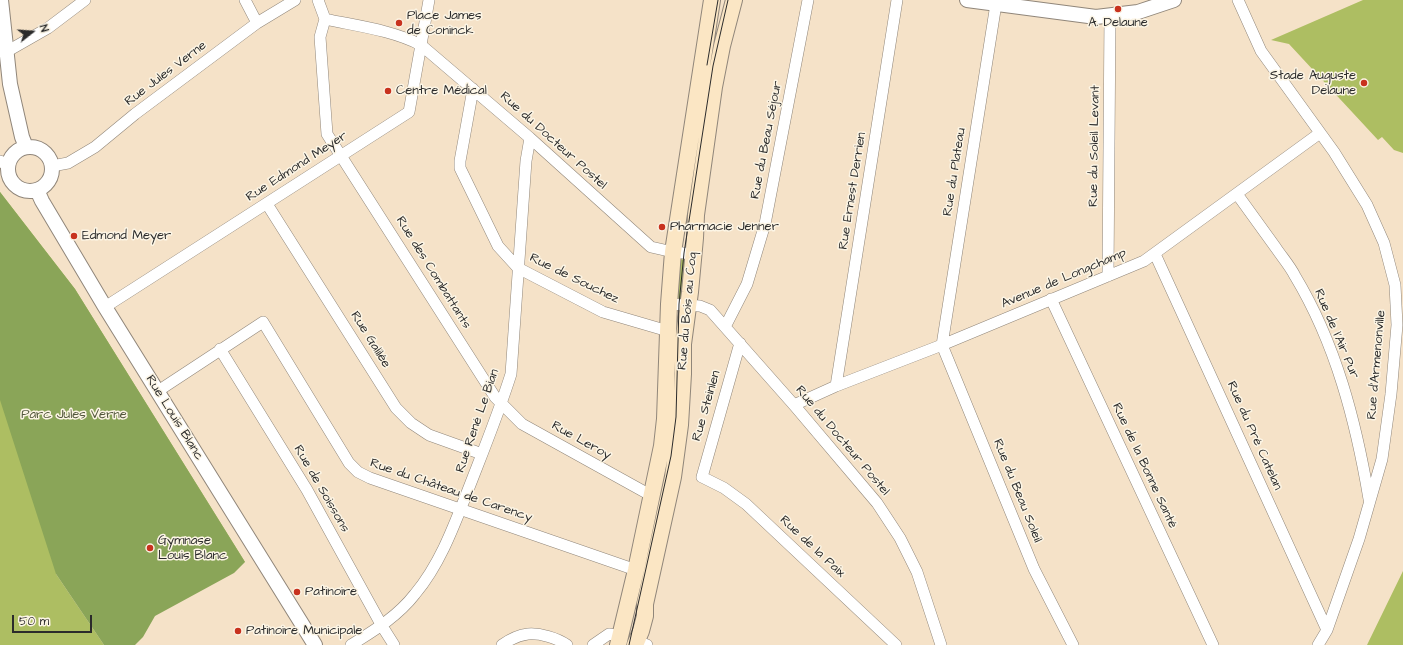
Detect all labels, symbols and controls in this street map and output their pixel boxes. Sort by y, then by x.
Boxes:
marker: A. Delaune [1113,4,1123,14]
place label: Place James de Coninck [407,8,482,39]
north arrow [12,12,52,52]
place label: A. Delaune [1088,15,1148,31]
marker: Place James de Coninck [394,18,404,28]
text: N [36,23,52,34]
street label: Rue Jules Verne [122,38,210,110]
place label: Stade Auguste Delaune [1270,68,1356,99]
marker: Stade Auguste Delaune [1359,78,1369,88]
street label: Rue du Beau Séjour [748,80,786,200]
place label: Centre Médical [396,83,487,99]
street label: Rue du Soleil Levant [1086,85,1104,207]
marker: Centre Médical [383,86,393,96]
street label: Rue du Docteur Postel [496,89,610,193]
street label: Rue du Plateau [940,127,970,217]
street label: Rue Edmond Meyer [244,128,350,206]
street label: Rue Ernest Derrien [836,131,870,251]
street label: Rue des Combattants [392,214,474,332]
place label: Pharmacie Jenner [670,219,779,235]
marker: Pharmacie Jenner [657,222,667,232]
place label: Edmond Meyer [82,228,171,244]
marker: Edmond Meyer [69,231,79,241]
street label: Avenue de Longchamp [999,246,1129,312]
street label: Rue de Souchez [527,251,621,307]
street label: Rue du Bois au Coq [675,251,701,371]
street label: Rue de l'Air Pur [1310,287,1362,381]
street label: Rue Galilée [346,309,394,371]
street label: Rue d'Armenonville [1364,310,1390,420]
street label: Rue René Le Bian [453,367,503,475]
street label: Rue Steinlen [689,369,725,443]
street label: Rue Louis Blanc [142,373,206,463]
street label: Rue du Pré Catelan [1223,379,1285,493]
street label: Rue du Docteur Postel [792,383,892,499]
street label: Rue de la Bonne Santé [1108,401,1180,531]
park label: Parc Jules Verne [21,407,127,423]
street label: Rue Leroy [548,418,614,464]
street label: Rue du Beau Soleil [989,437,1045,545]
street label: Rue de Soissons [290,443,352,535]
street label: Rue du Château de Carency [368,456,534,526]
street label: Rue de la Paix [776,513,848,581]
place label: Gymnase Louis Blanc [158,533,227,564]
marker: Gymnase Louis Blanc [145,543,155,553]
place label: Patinoire [305,584,357,600]
marker: Patinoire [292,587,302,597]
scale bar [14,607,94,633]
text: 50 m [19,613,49,630]
place label: Patinoire Municipale [246,623,362,639]
marker: Patinoire Municipale [233,626,243,636]

